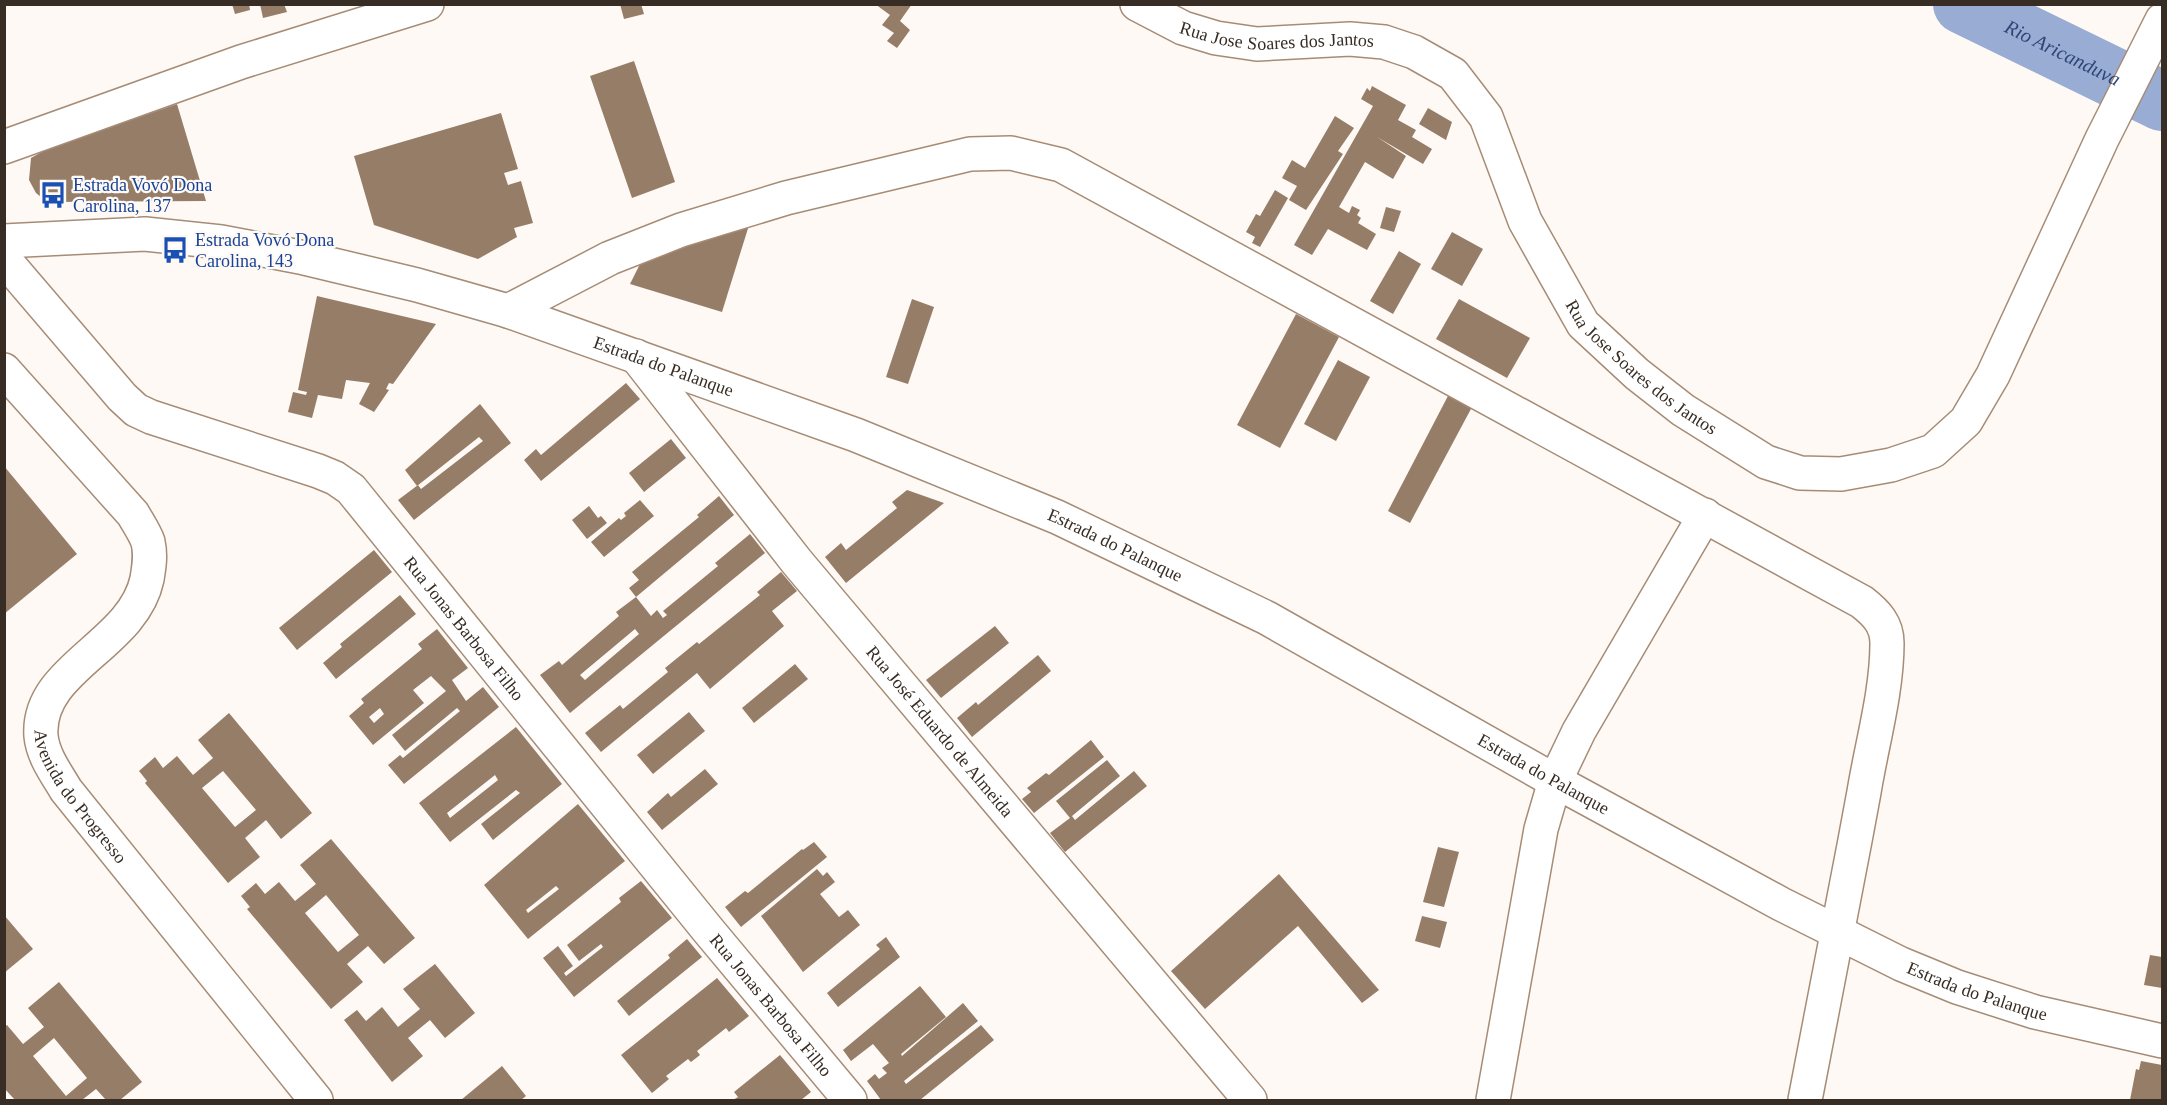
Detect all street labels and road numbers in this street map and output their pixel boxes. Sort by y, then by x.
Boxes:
street label: Rua Jose Soares dos Jantos [1177,18,1375,54]
street label: Rua Jose Soares dos Jantos [1562,296,1721,439]
street label: Estrada do Palanque [591,332,736,400]
street label: Estrada do Palanque [1045,504,1186,586]
street label: Rua Jonas Barbosa Filho [400,552,528,705]
street label: Rua José Eduardo de Almeida [862,642,1017,821]
street label: Avenida do Progresso [31,729,131,867]
street label: Estrada do Palanque [1474,729,1613,819]
street label: Rua Jonas Barbosa Filho [706,930,836,1081]
street label: Estrada do Palanque [1904,958,2049,1024]

